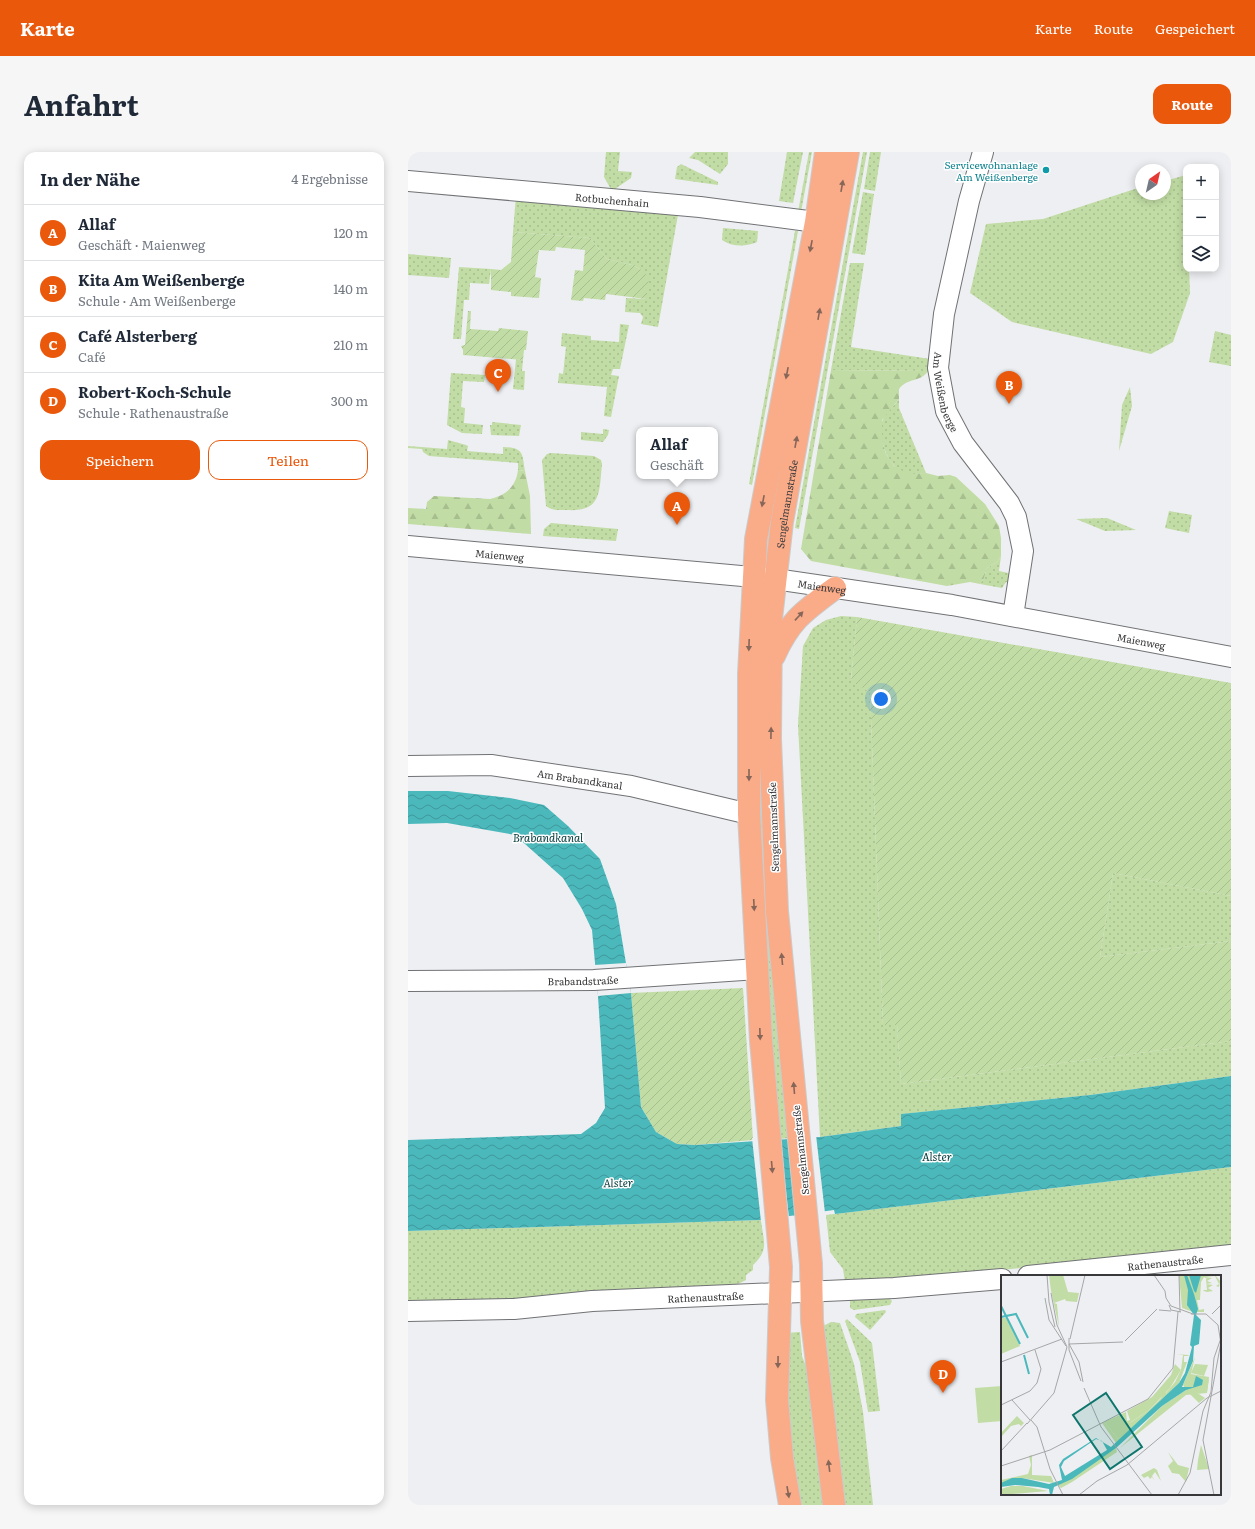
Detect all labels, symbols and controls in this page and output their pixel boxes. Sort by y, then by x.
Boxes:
text: Karte [20,14,75,42]
text: Karte [1035,18,1072,38]
text: Route [1094,18,1133,38]
text: Gespeichert [1155,18,1235,38]
text: Anfahrt [24,83,139,125]
button: Route [1153,84,1231,124]
place label: Servicewohnanlage Am Weißenberge [944,157,1038,184]
north arrow [1135,164,1171,200]
map controls [1183,164,1219,272]
button: + [1183,164,1219,200]
marker: Servicewohnanlage Am Weißenberge [1041,165,1051,175]
text: In der Nähe [40,166,140,191]
text: 4 Ergebnisse [291,169,368,188]
one-way arrow [839,180,845,192]
street label: Rotbuchenhain [575,188,650,210]
button: − [1183,200,1219,236]
text: Allaf [78,212,115,235]
text: A [48,223,58,242]
text: 120 m [333,223,368,242]
text: Geschäft · Maienweg [78,235,205,254]
button: layers [1183,236,1219,272]
one-way arrow [808,240,814,252]
text: Kita Am Weißenberge [78,268,245,291]
text: B [49,279,57,298]
text: 140 m [333,279,368,298]
text: Schule · Am Weißenberge [78,291,236,310]
one-way arrow [816,308,822,320]
text: Café Alsterberg [78,324,197,347]
text: C [48,335,58,354]
text: 210 m [333,335,368,354]
text: Café [78,347,106,366]
street label: Am Weißenberge [930,351,963,434]
pin: C [485,359,511,392]
one-way arrow [784,367,790,380]
pin: B [996,371,1022,404]
text: Robert-Koch-Schule [78,380,231,403]
text: D [48,391,58,410]
text: 300 m [331,391,368,410]
text: Schule · Rathenaustraße [78,403,228,422]
popup [636,427,718,479]
text: Allaf [650,432,687,455]
one-way arrow [793,436,799,448]
button: Speichern [40,440,200,480]
button: Teilen [208,440,368,480]
text: Geschäft [650,455,704,474]
street label: Sengelmannstraße [772,458,800,549]
pin: A [664,492,690,525]
one-way arrow [760,495,766,507]
street label: Maienweg [474,545,525,564]
street label: Maienweg [797,575,848,597]
one-way arrow [794,612,803,621]
street label: Maienweg [1116,628,1167,652]
one-way arrow [746,639,753,651]
your location [871,689,891,709]
one-way arrow [767,727,774,739]
street label: Am Brabandkanal [536,765,624,792]
one-way arrow [746,769,752,782]
street label: Sengelmannstraße [764,782,782,872]
water label: Brabandkanal [513,829,584,845]
one-way arrow [751,899,757,912]
one-way arrow [778,953,785,965]
street label: Brabandstraße [548,971,619,988]
one-way arrow [757,1028,764,1040]
one-way arrow [790,1082,797,1094]
street label: Sengelmannstraße [788,1105,812,1195]
water label: Alster [922,1148,952,1164]
one-way arrow [769,1161,776,1173]
water label: Alster [603,1174,633,1190]
street label: Rathenaustraße [1127,1250,1204,1273]
inset map [1001,1275,1221,1495]
street label: Rathenaustraße [667,1287,744,1305]
one-way arrow [775,1356,781,1369]
pin: D [930,1360,956,1393]
one-way arrow [826,1460,832,1472]
one-way arrow [785,1485,791,1498]

